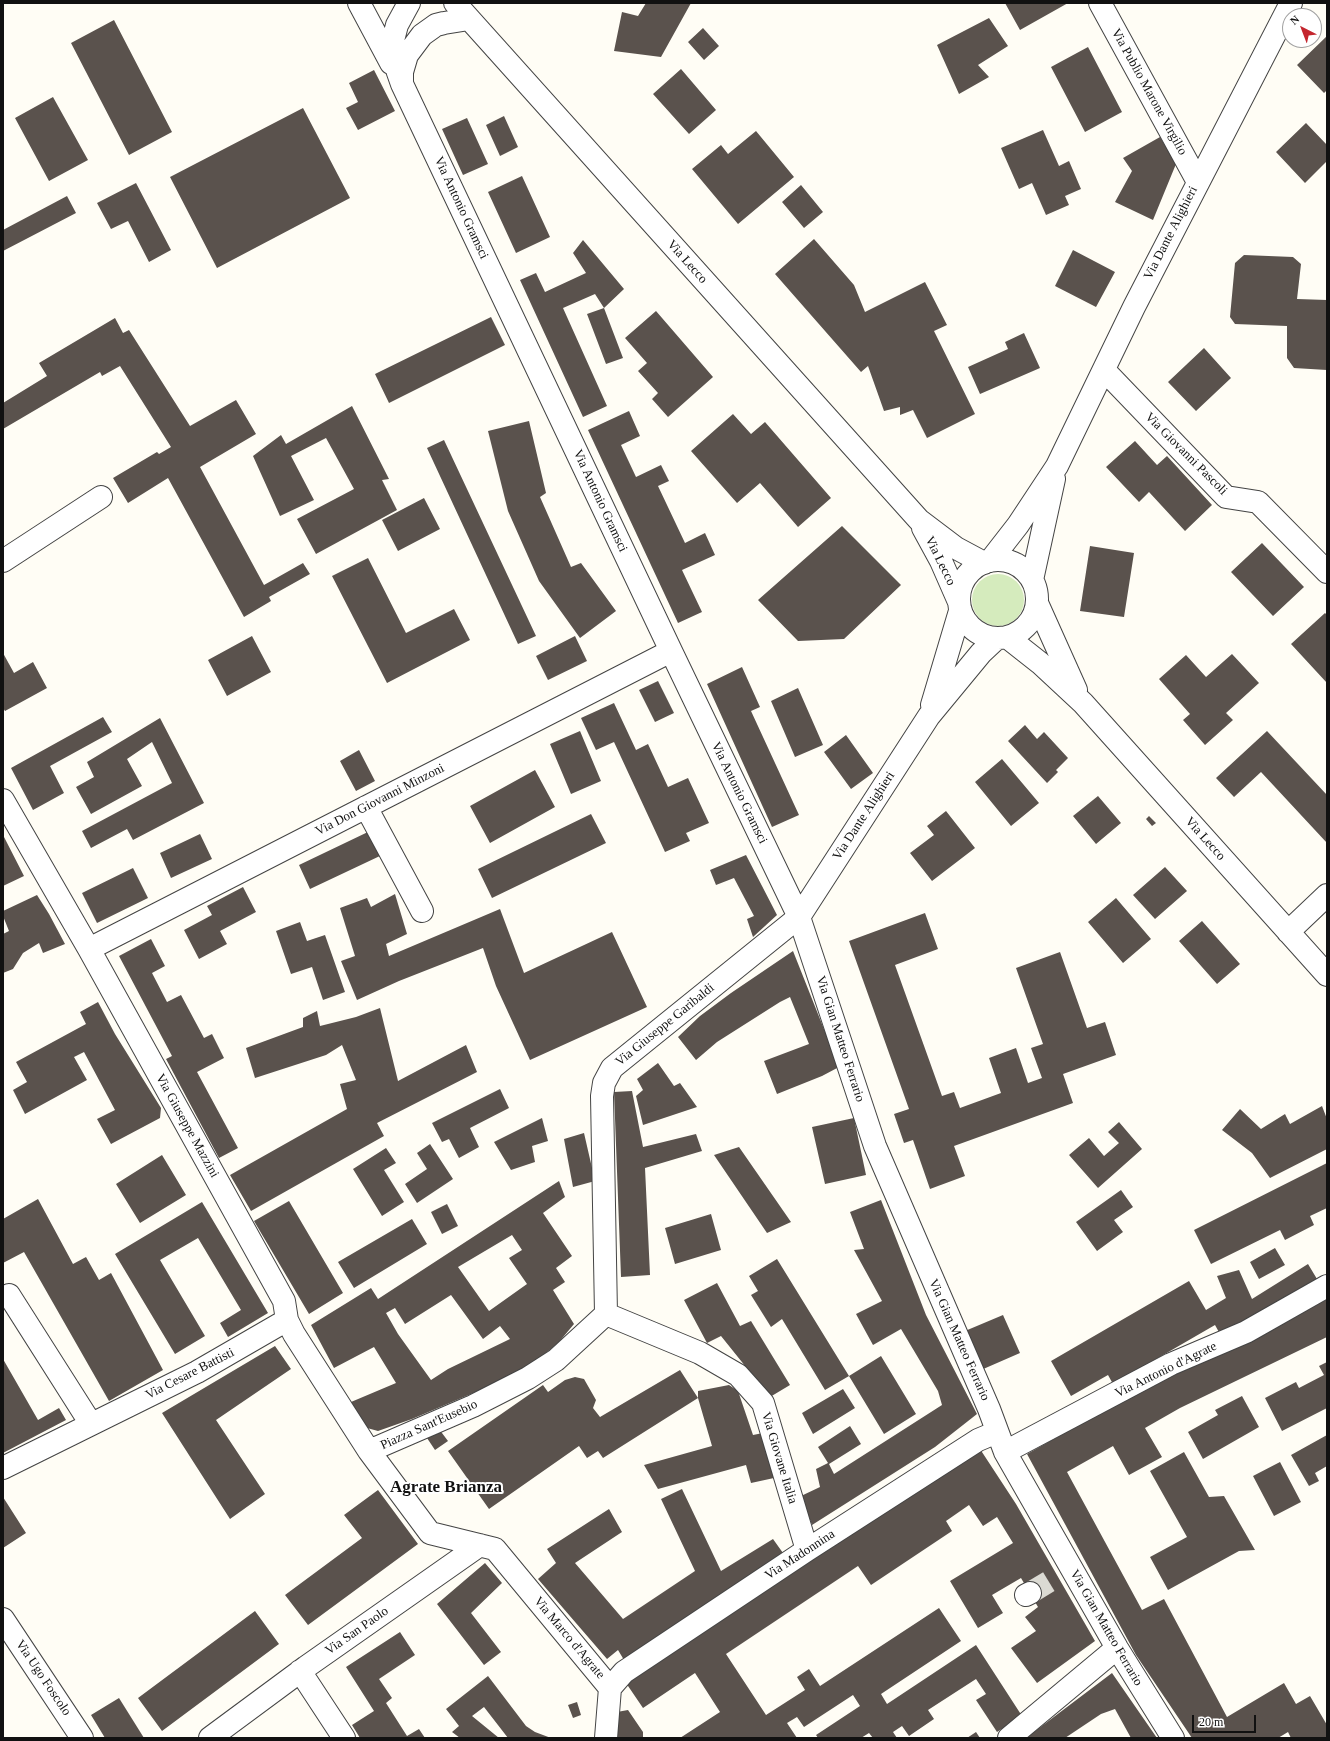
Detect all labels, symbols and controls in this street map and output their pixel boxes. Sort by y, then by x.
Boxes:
north arrow [1282,8,1322,48]
text: N [1288,13,1302,27]
street label: Via Publio Marone Virgilio [1108,26,1190,158]
street label: Via Antonio Gramsci [430,154,492,262]
street label: Via Dante Alighieri [1141,184,1201,282]
street label: Via Lecco [663,237,711,287]
street label: Via Giovanni Pascoli [1141,409,1231,499]
street label: Via Antonio Gramsci [569,447,631,555]
street label: Via Lecco [921,534,959,588]
street label: Via Antonio Gramsci [708,740,770,846]
street label: Via Don Giovanni Minzoni [313,761,447,839]
street label: Via Dante Alighieri [830,769,898,863]
street label: Via Lecco [1181,814,1229,864]
street label: Via Gian Matteo Ferrario [812,974,868,1104]
street label: Via Giuseppe Garibaldi [612,980,718,1070]
street label: Via Giuseppe Mazzini [152,1071,222,1181]
street label: Via Gian Matteo Ferrario [925,1277,993,1403]
street label: Via Antonio d'Agrate [1113,1339,1219,1401]
street label: Via Cesare Battisti [143,1345,237,1403]
street label: Piazza Sant'Eusebio [378,1397,480,1453]
street label: Via Giovane Italia [758,1410,800,1506]
district label: Agrate Brianza [390,1478,502,1498]
street label: Via Madonnina [762,1527,838,1583]
street label: Via Gian Matteo Ferrario [1066,1567,1146,1689]
street label: Via Marco d'Agrate [530,1594,608,1682]
street label: Via San Paolo [322,1604,392,1658]
street label: Via Ugo Foscolo [12,1637,74,1719]
scale bar [1194,1707,1258,1733]
text: 20 m [1199,1715,1223,1729]

